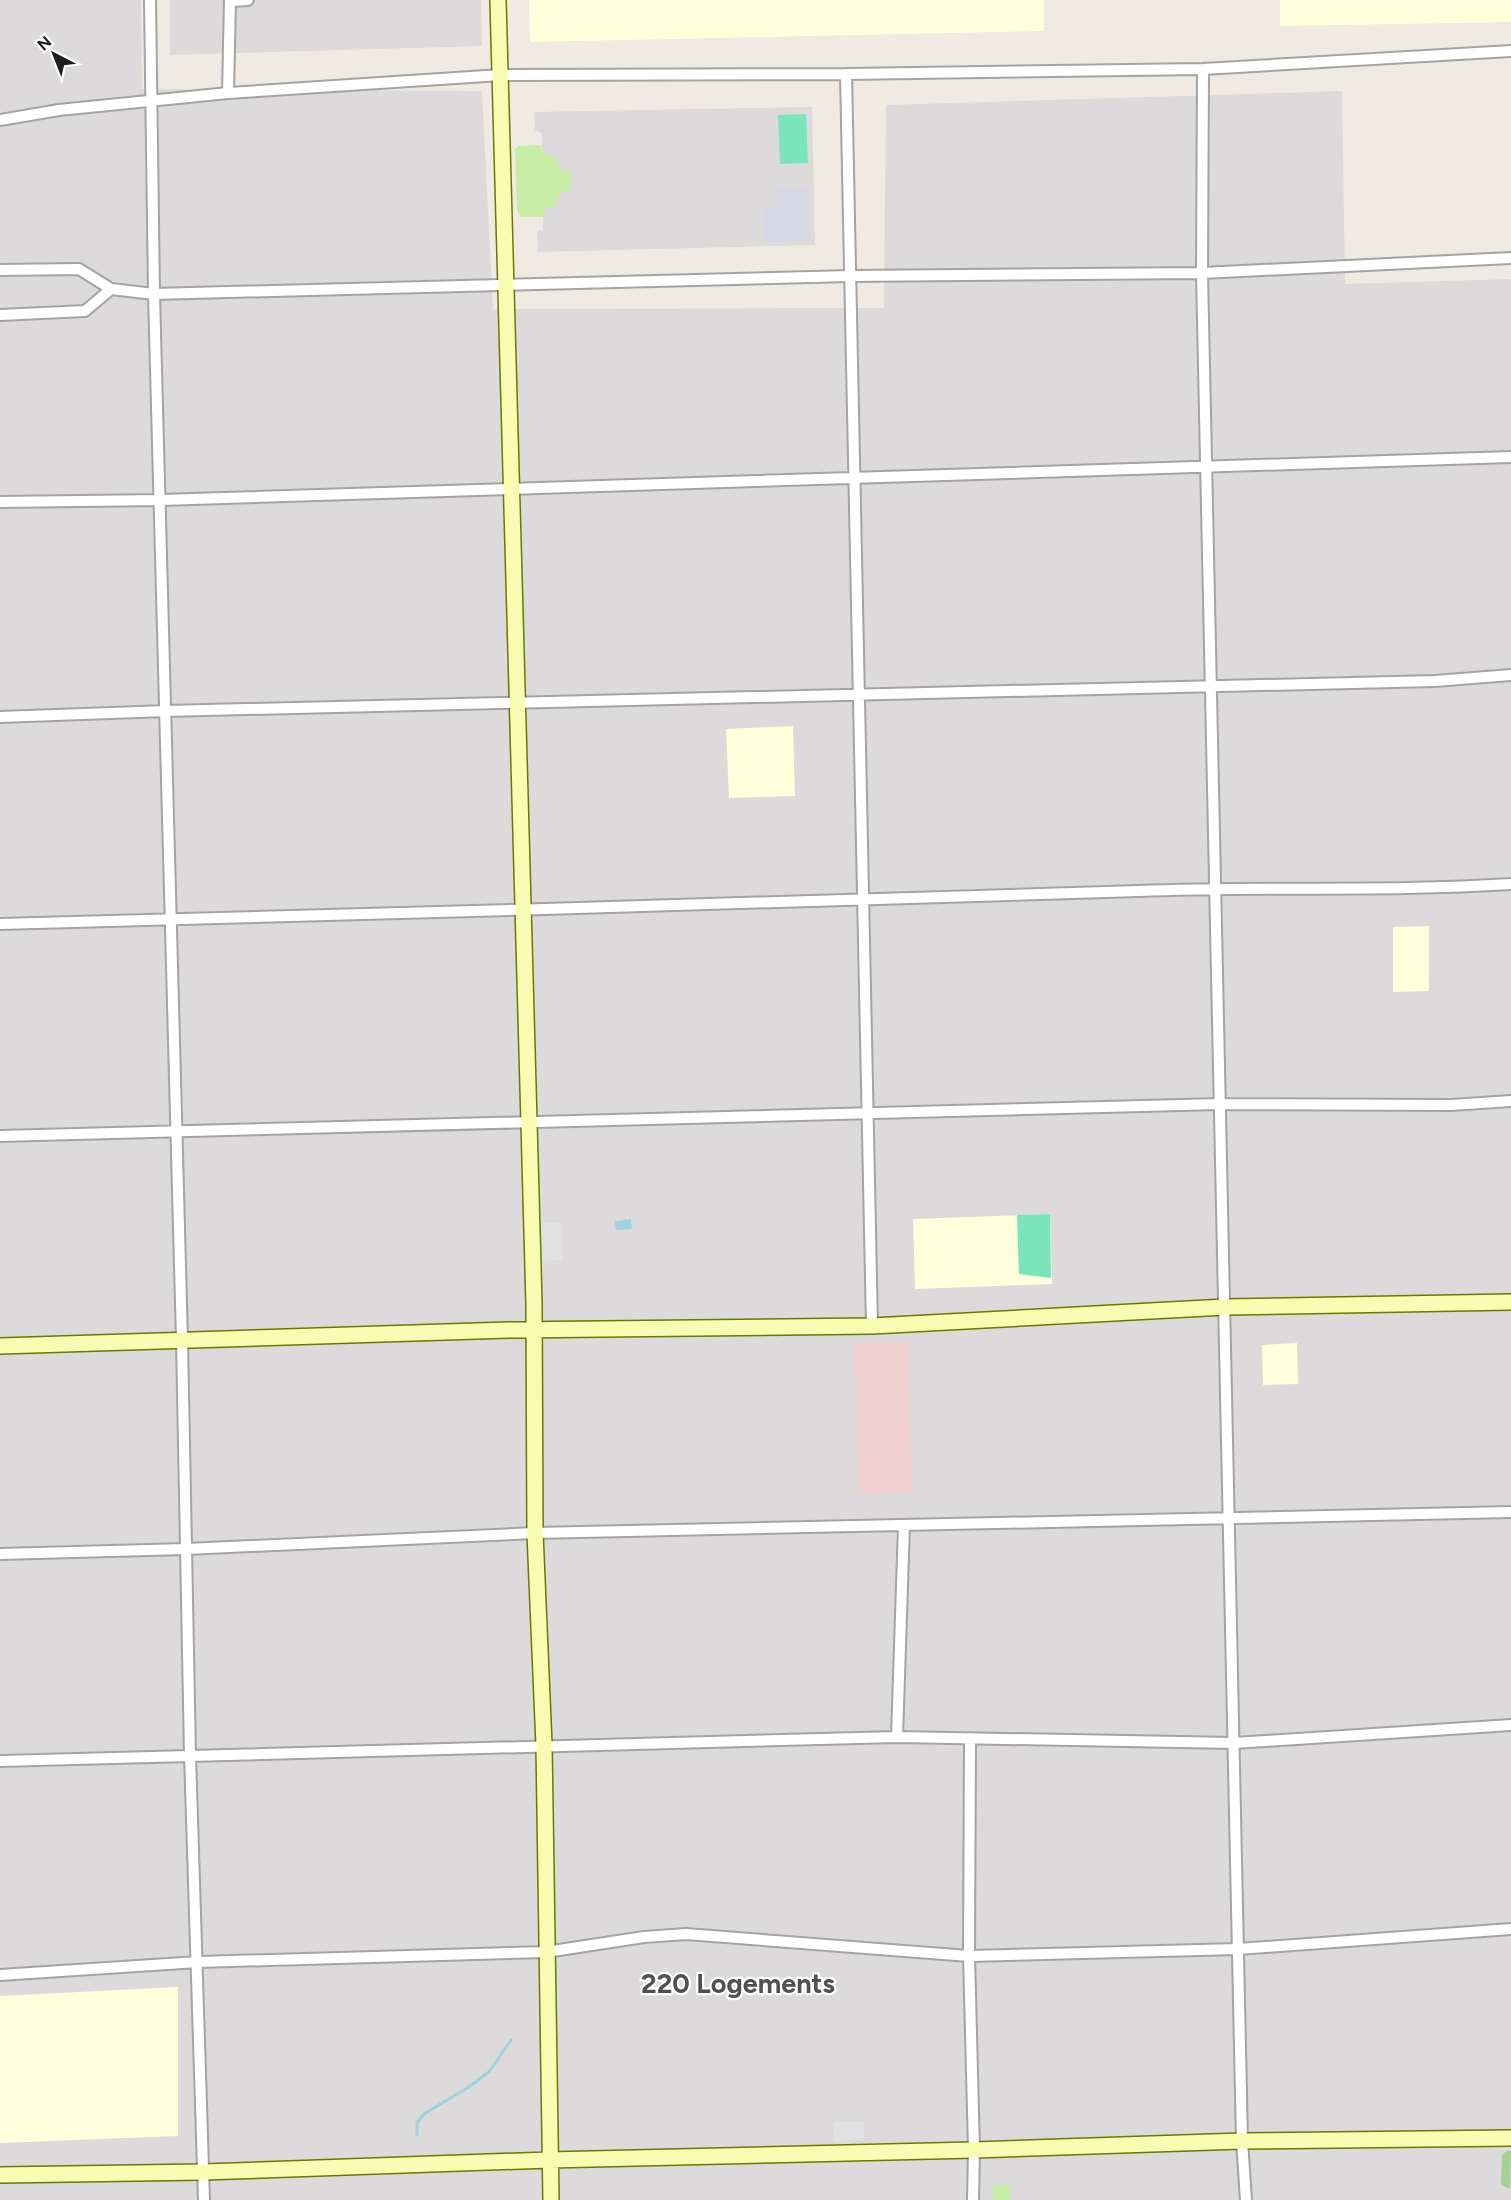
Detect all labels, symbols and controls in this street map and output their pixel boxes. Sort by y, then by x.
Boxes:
north arrow [24,24,84,84]
text: N [33,32,55,54]
district label: 220 Logements [641,1967,835,2000]

